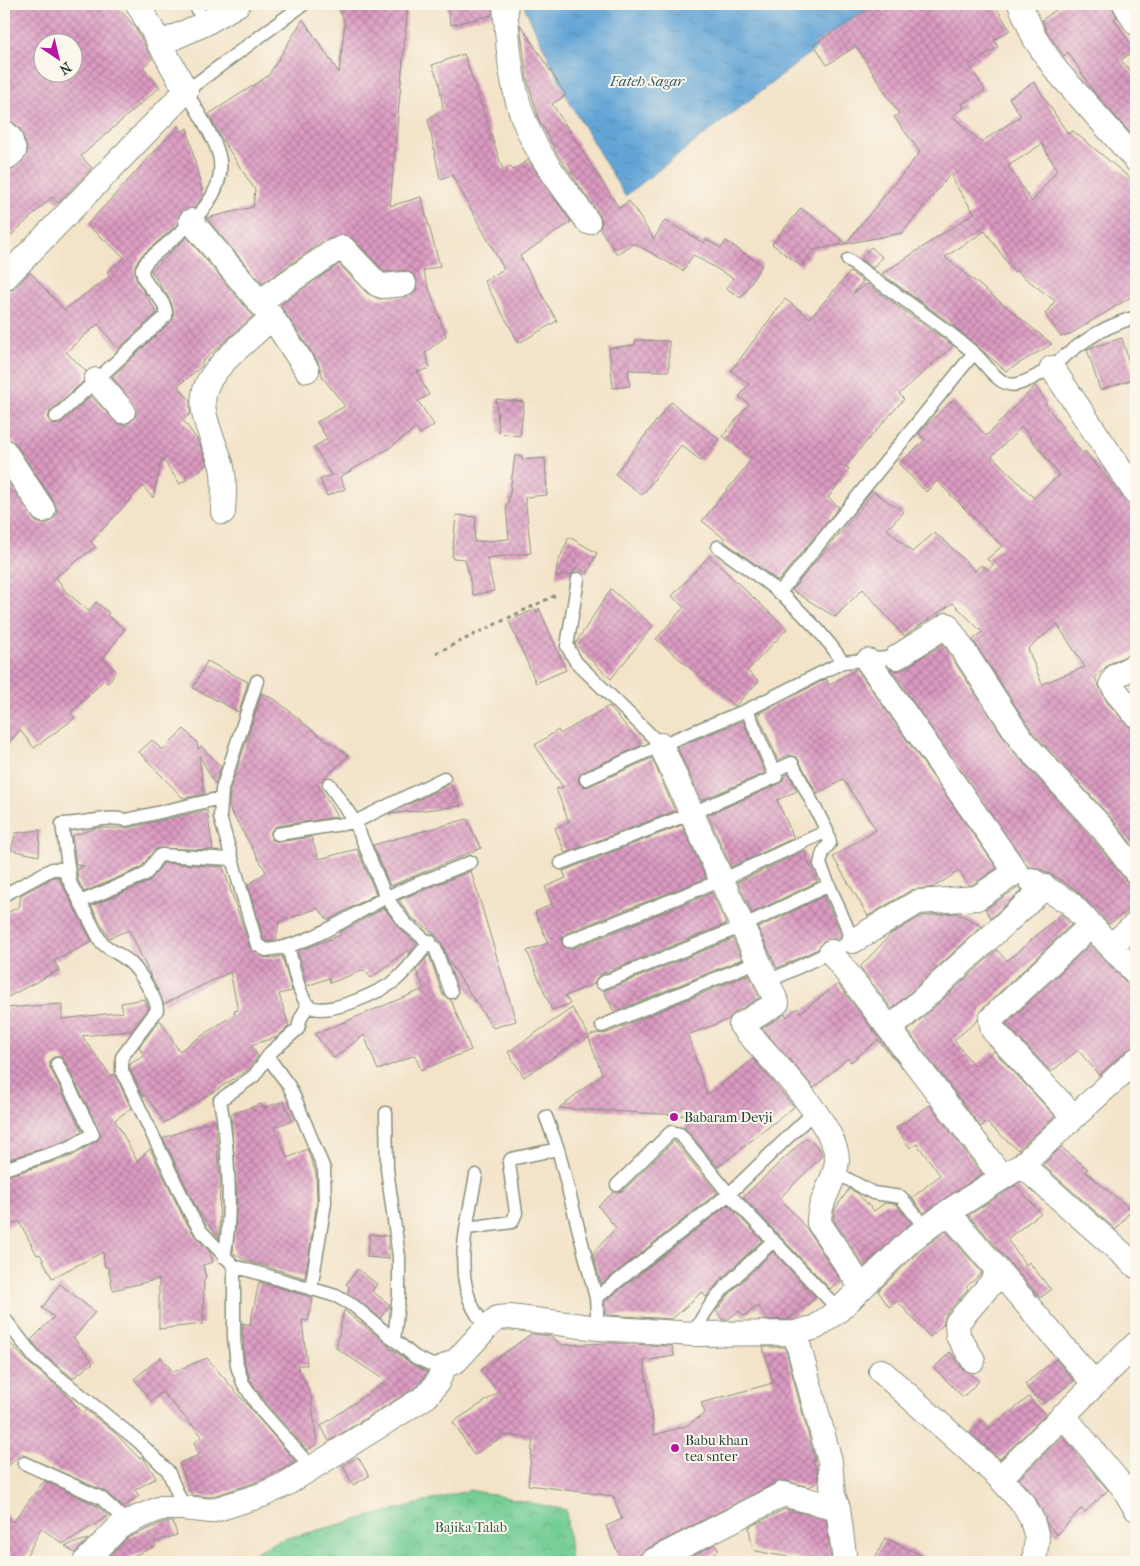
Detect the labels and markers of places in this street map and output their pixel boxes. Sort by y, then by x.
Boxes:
place label: Babaram Devji [684,1109,773,1126]
marker: Babaram Devji [668,1111,680,1123]
place label: Babu khan tea snter [685,1432,748,1465]
marker: Babu khan tea snter [669,1442,681,1454]

